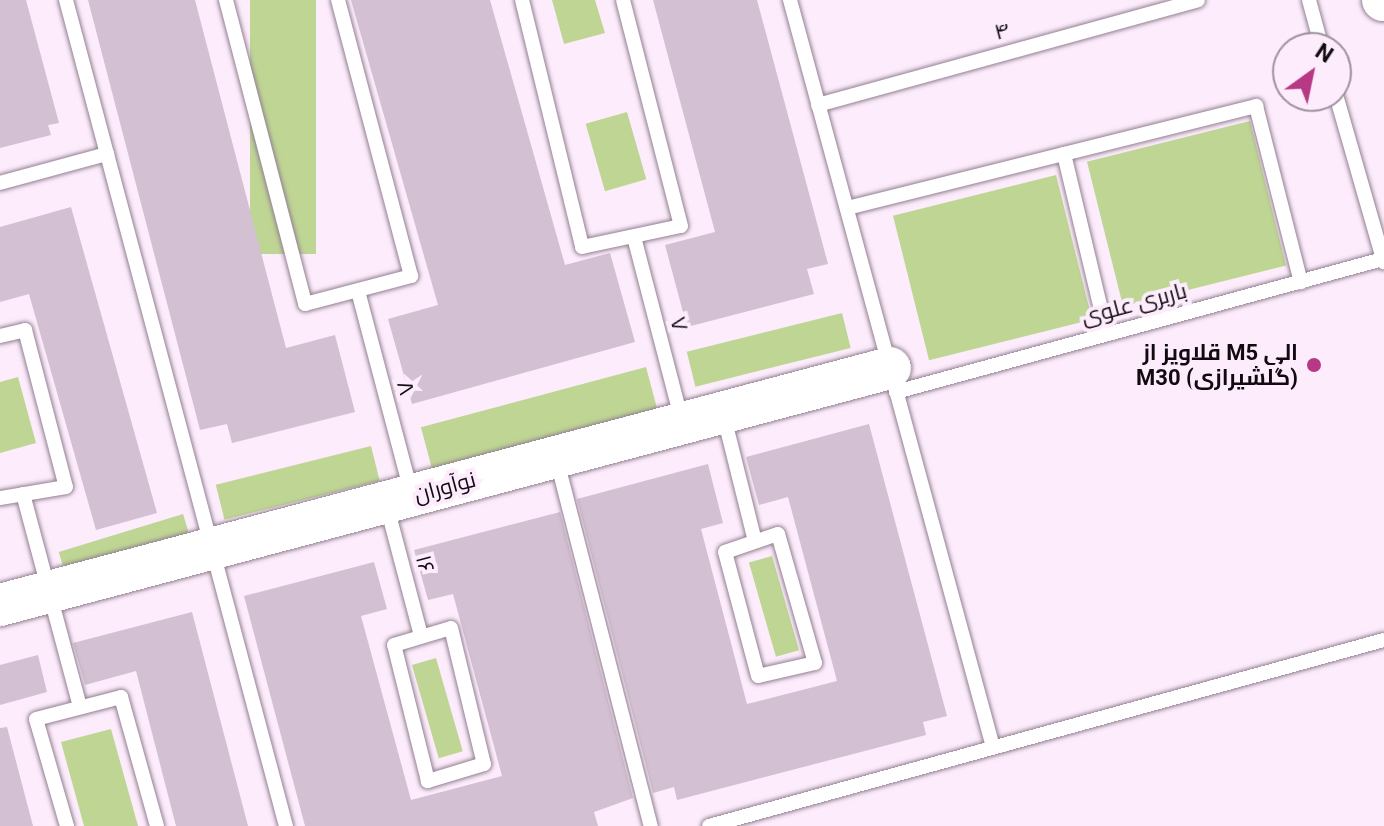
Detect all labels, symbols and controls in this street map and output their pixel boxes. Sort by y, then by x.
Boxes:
street label: ۴ [992,16,1012,46]
north arrow [1272,32,1352,112]
text: N [1311,38,1338,68]
street label: باربری علوی [1078,277,1190,331]
street label: ۷ [664,314,694,334]
place label: قلاویز از M5 الی M30 (گلشیرازی) [1136,339,1298,390]
marker: قلاویز از M5 الی M30 (گلشیرازی) [1305,356,1323,374]
street label: ۸ [391,378,421,398]
street label: نوآوران [411,466,479,508]
street label: ۱۶ [410,552,440,576]

